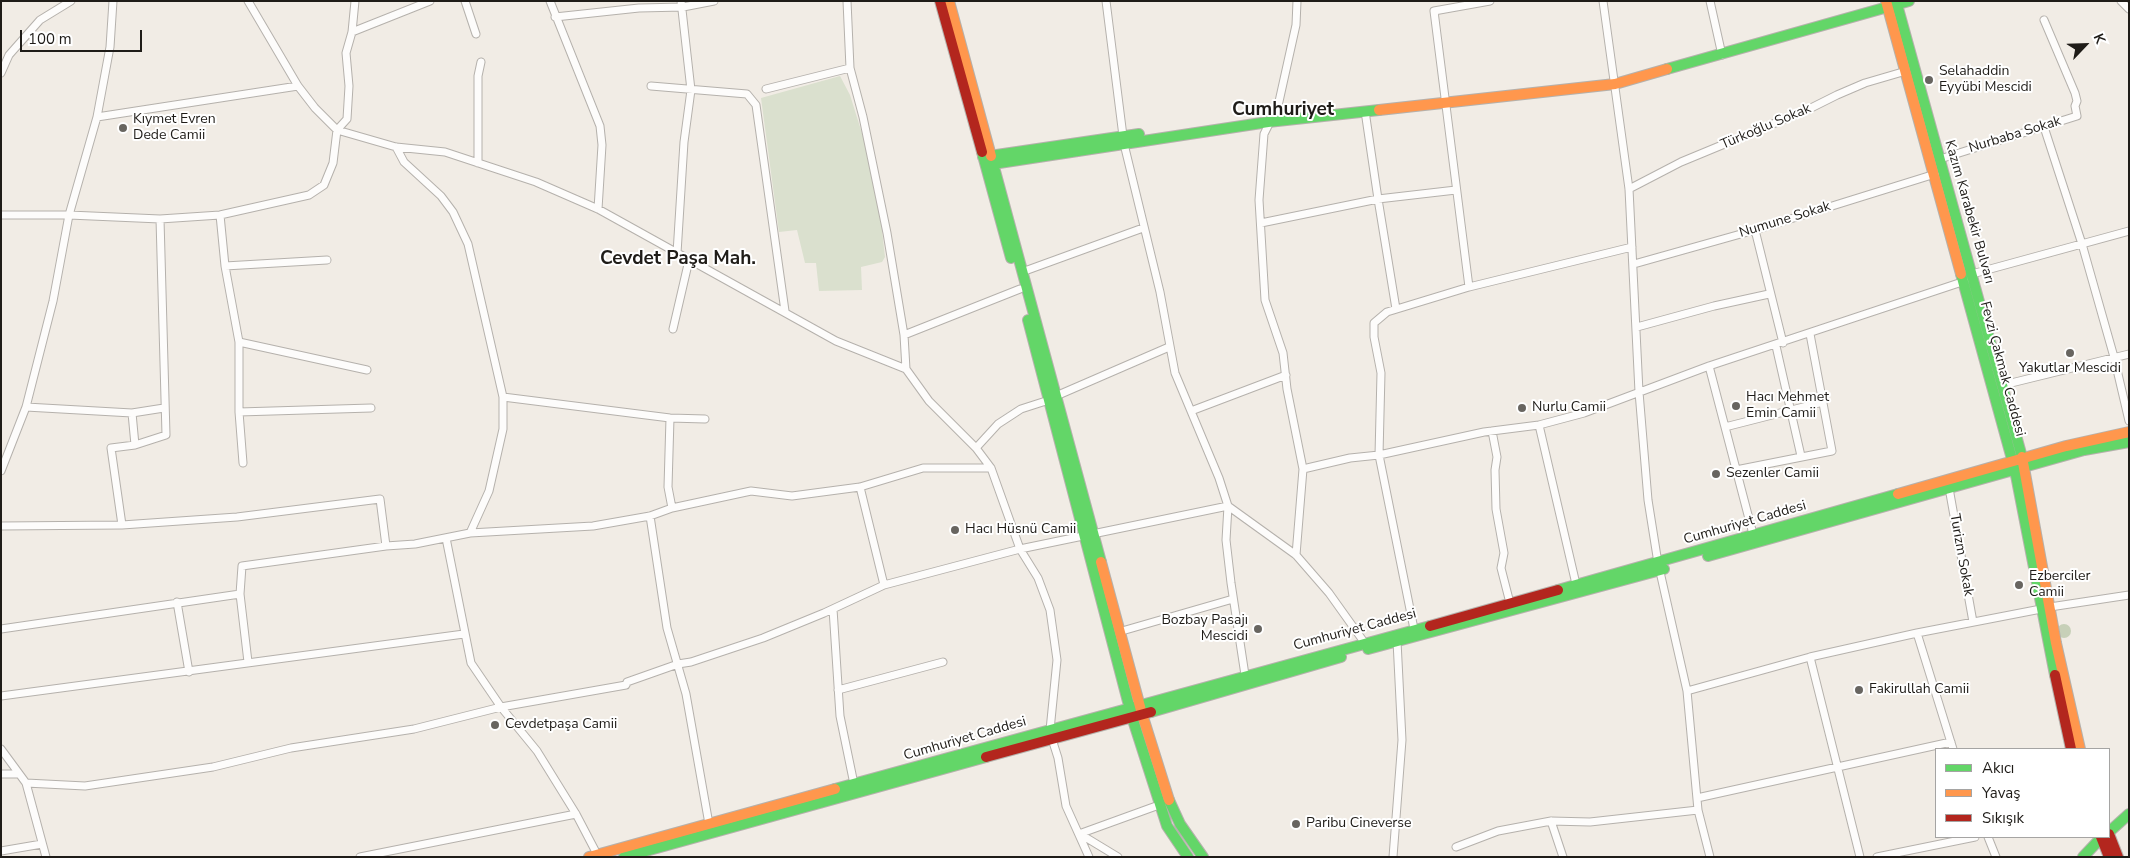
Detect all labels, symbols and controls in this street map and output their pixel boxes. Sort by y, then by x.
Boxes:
scale bar [22,20,145,52]
north arrow [2060,20,2110,70]
text: 100 m [28,29,72,49]
text: K [2089,31,2110,47]
place label: Selahaddin Eyyübi Mescidi [1939,64,2032,96]
marker: Selahaddin Eyyübi Mescidi [1923,74,1935,86]
district label: Cumhuriyet [1232,99,1334,121]
street label: Türkoğlu Sokak [1718,100,1814,154]
place label: Kıymet Evren Dede Camii [133,112,216,144]
street label: Nurbaba Sokak [1967,113,2063,157]
marker: Kıymet Evren Dede Camii [117,122,129,134]
street label: Kazım Karabekir Bulvarı [1940,138,1998,286]
street label: Numune Sokak [1737,198,1833,242]
district label: Cevdet Paşa Mah. [600,248,756,270]
street label: Fevzi Çakmak Caddesi [1976,300,2028,438]
marker: Yakutlar Mescidi [2064,347,2076,359]
place label: Yakutlar Mescidi [2019,361,2121,377]
place label: Hacı Mehmet Emin Camii [1746,390,1829,422]
place label: Nurlu Camii [1532,400,1606,416]
marker: Hacı Mehmet Emin Camii [1730,400,1742,412]
marker: Nurlu Camii [1516,402,1528,414]
place label: Sezenler Camii [1726,466,1819,482]
marker: Sezenler Camii [1710,468,1722,480]
street label: Cumhuriyet Caddesi [1682,497,1808,549]
street label: Turizm Sokak [1945,513,1977,597]
place label: Hacı Hüsnü Camii [965,522,1076,538]
marker: Hacı Hüsnü Camii [949,524,961,536]
place label: Ezberciler Camii [2029,569,2090,602]
marker: Ezberciler Camii [2013,579,2025,591]
street label: Cumhuriyet Caddesi [1292,606,1418,654]
place label: Bozbay Pasajı Mescidi [1161,613,1248,646]
marker: Bozbay Pasajı Mescidi [1252,623,1264,635]
place label: Fakirullah Camii [1869,682,1969,698]
marker: Fakirullah Camii [1853,684,1865,696]
street label: Cumhuriyet Caddesi [902,713,1028,765]
place label: Cevdetpaşa Camii [505,717,617,733]
marker: Cevdetpaşa Camii [489,719,501,731]
legend [1935,748,2110,838]
text: Akıcı [1982,758,2014,778]
text: Yavaş [1982,783,2020,803]
text: Sıkışık [1982,808,2024,828]
place label: Paribu Cineverse [1306,816,1411,832]
marker: Paribu Cineverse [1290,818,1302,830]

